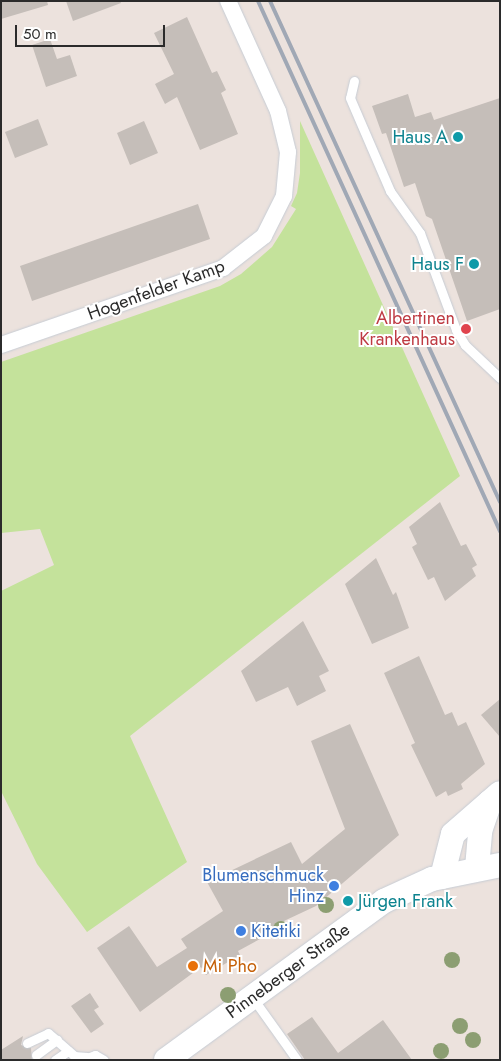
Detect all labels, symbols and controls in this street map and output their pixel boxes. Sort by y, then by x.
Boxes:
scale bar [18,15,168,47]
text: 50 m [23,23,57,45]
place label: Haus A [392,126,448,148]
marker: Haus A [452,131,464,143]
place label: Haus F [411,253,464,275]
street label: Hogenfelder Kamp [84,255,228,325]
marker: Haus F [468,258,480,270]
place label: Albertinen Krankenhaus [359,308,455,350]
marker: Albertinen Krankenhaus [459,322,473,336]
place label: Blumenschmuck Hinz [202,865,324,908]
marker: Blumenschmuck Hinz [328,880,340,892]
place label: Jürgen Frank [358,890,453,912]
marker: Jürgen Frank [342,895,354,907]
street label: Pinneberger Straße [222,919,354,1023]
place label: Kitetiki [251,920,301,942]
marker: Kitetiki [235,925,247,937]
place label: Mi Pho [203,955,257,977]
marker: Mi Pho [187,960,199,972]

